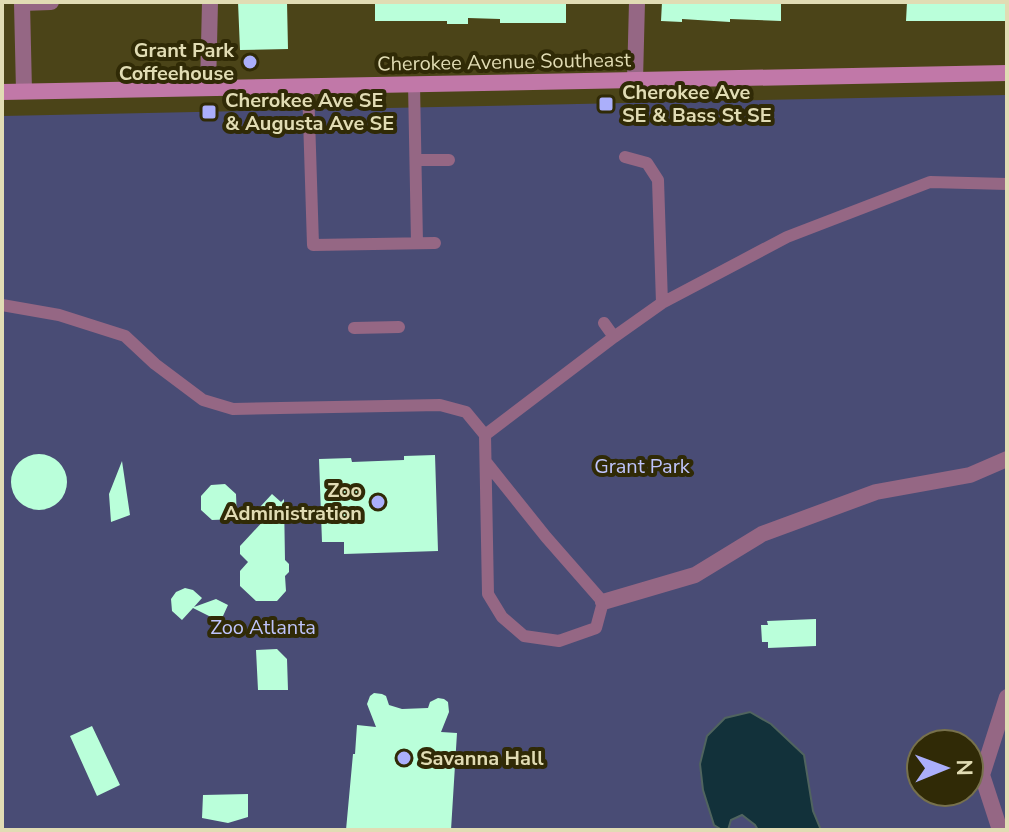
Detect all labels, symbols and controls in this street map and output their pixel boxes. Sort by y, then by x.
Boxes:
place label: Grant Park Coffeehouse [119,37,235,87]
street label: Cherokee Avenue Southeast [377,46,632,78]
marker: Grant Park Coffeehouse [241,53,259,71]
place label: Cherokee Ave SE & Bass St SE [622,79,772,129]
place label: Cherokee Ave SE & Augusta Ave SE [225,87,394,137]
marker: Cherokee Ave SE & Bass St SE [597,95,615,113]
marker: Cherokee Ave SE & Augusta Ave SE [200,103,218,121]
park label: Grant Park [594,453,691,480]
place label: Zoo Administration [224,477,362,527]
marker: Zoo Administration [369,493,387,511]
park label: Zoo Atlanta [210,614,316,641]
north arrow [905,728,985,808]
place label: Savanna Hall [420,745,544,772]
marker: Savanna Hall [395,749,413,767]
text: N [949,759,979,776]

